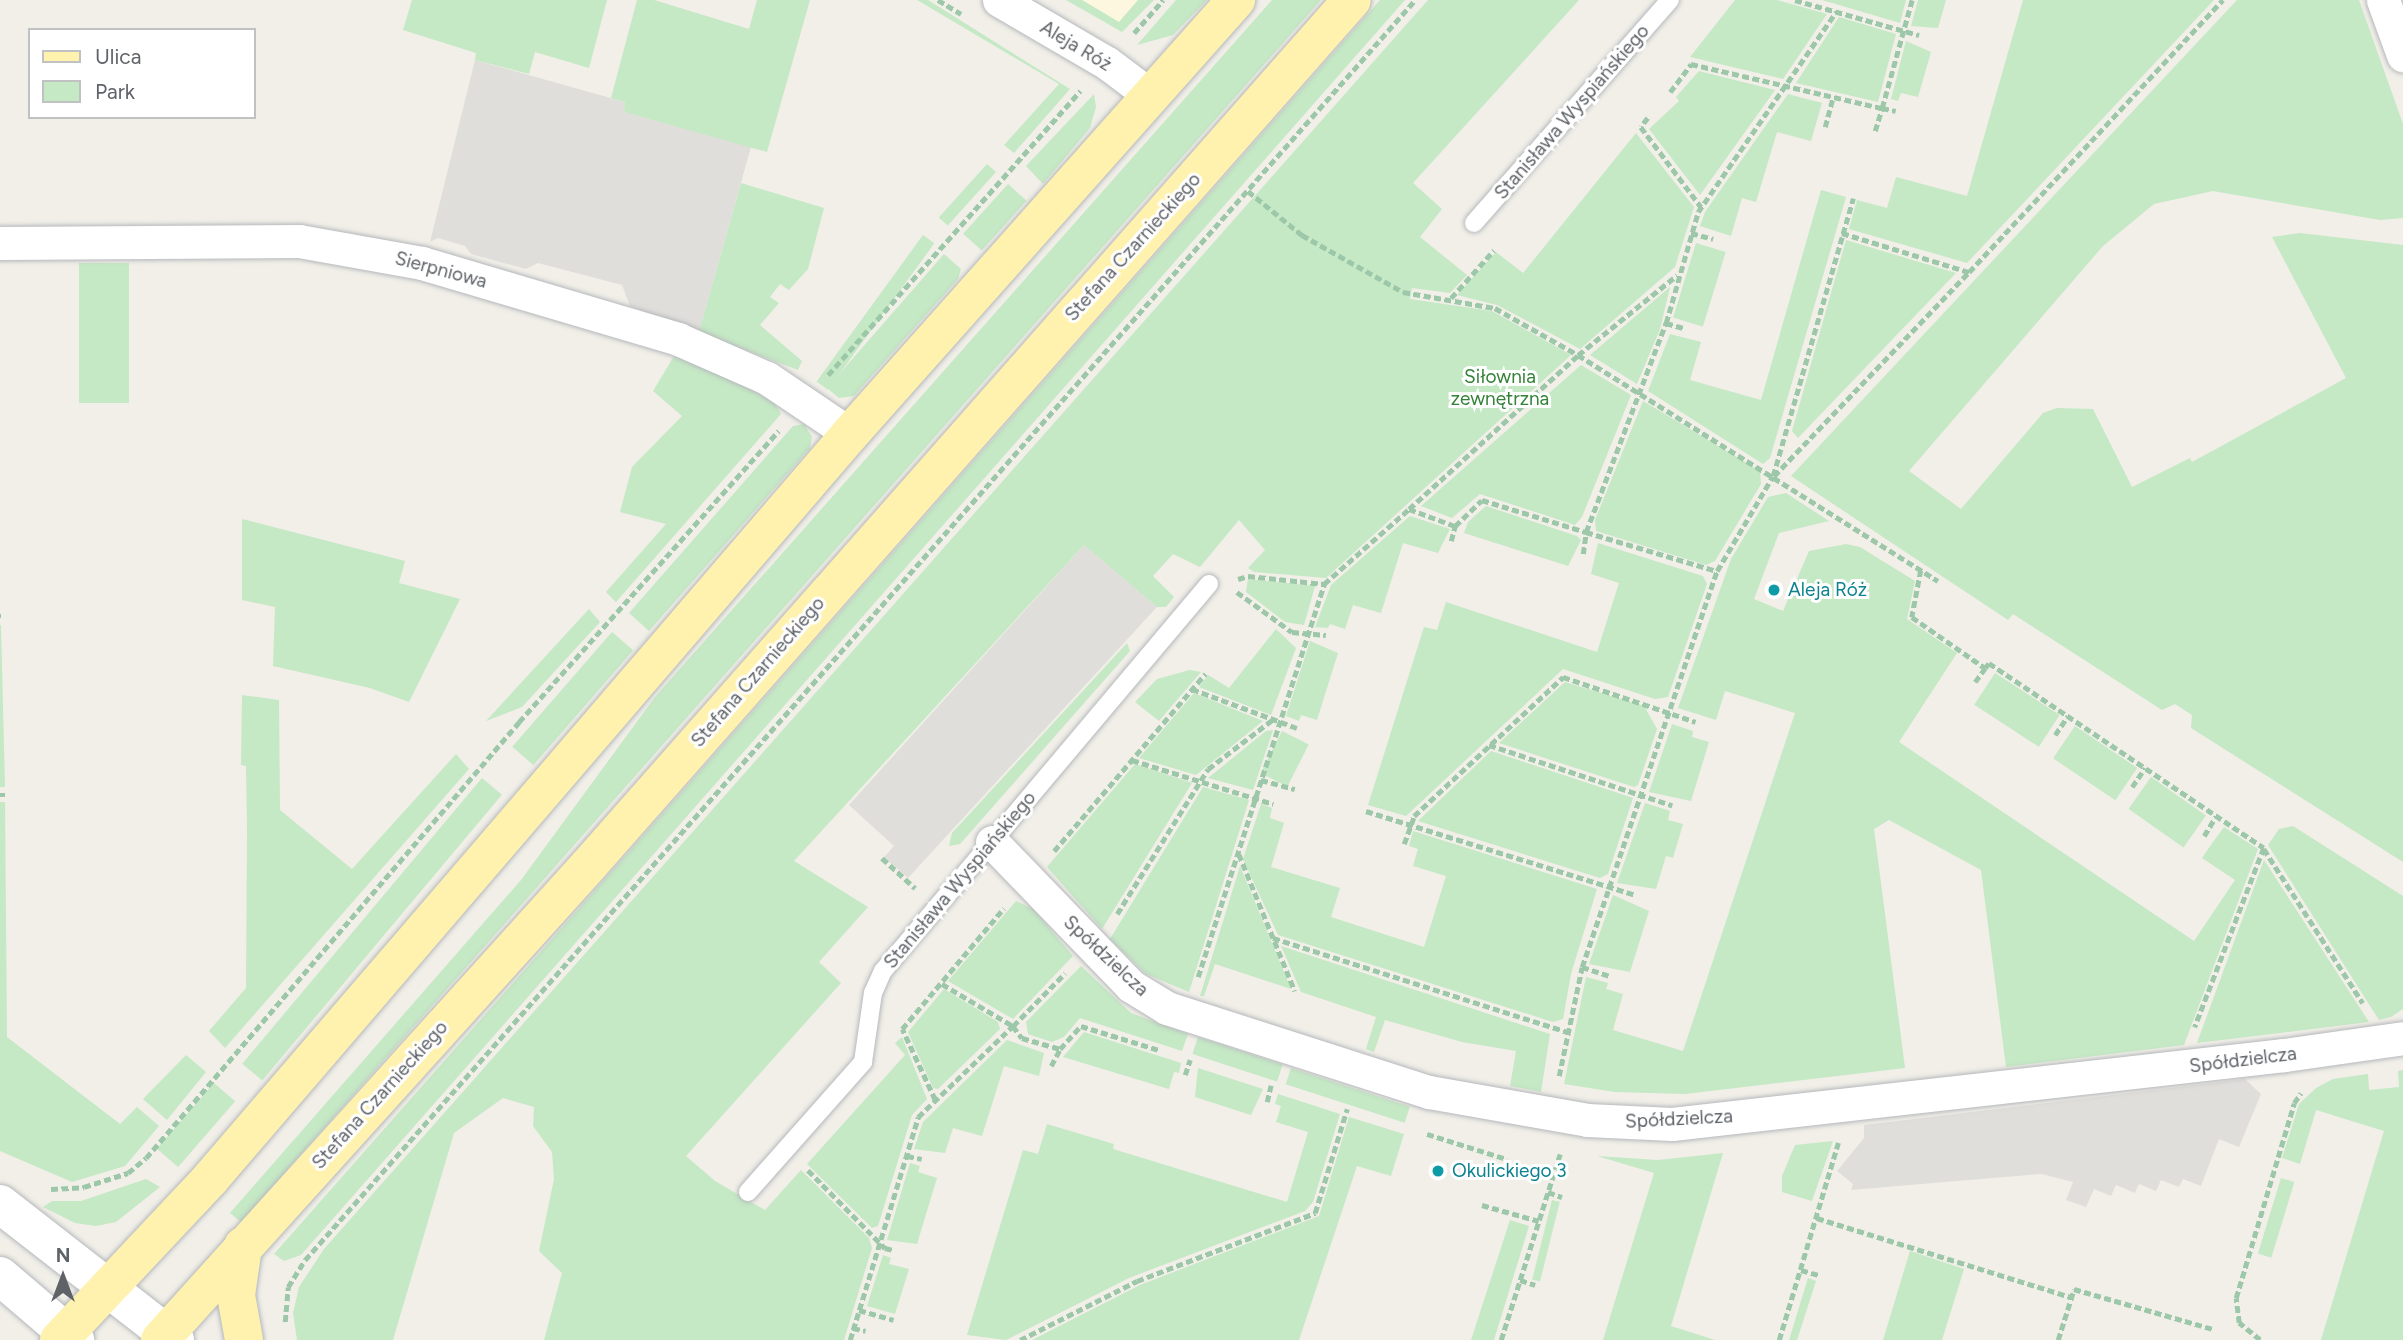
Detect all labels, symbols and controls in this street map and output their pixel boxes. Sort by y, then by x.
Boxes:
street label: Aleja Róż [1036,16,1116,76]
street label: Stanisława Wyspiańskiego [1490,20,1654,204]
legend [28,28,256,119]
text: Ulica [95,44,141,69]
text: Park [95,79,135,104]
street label: Stefana Czarnieckiego [1060,168,1206,326]
street label: Sierpniowa [393,247,489,293]
park label: Siłownia zewnętrzna [1451,366,1549,410]
place label: Aleja Róż [1788,579,1867,601]
marker: Aleja Róż [1766,582,1782,598]
street label: Stefana Czarnieckiego [686,592,830,752]
street label: Stanisława Wyspiańskiego [879,787,1041,973]
street label: Spółdzielcza [1059,911,1153,1001]
street label: Stefana Czarnieckiego [307,1016,453,1174]
street label: Spółdzielcza [2188,1042,2298,1078]
street label: Spółdzielcza [1624,1105,1734,1133]
place label: Okulickiego 3 [1452,1160,1567,1182]
marker: Okulickiego 3 [1430,1163,1446,1179]
north arrow [28,1242,98,1312]
text: N [56,1244,70,1267]

